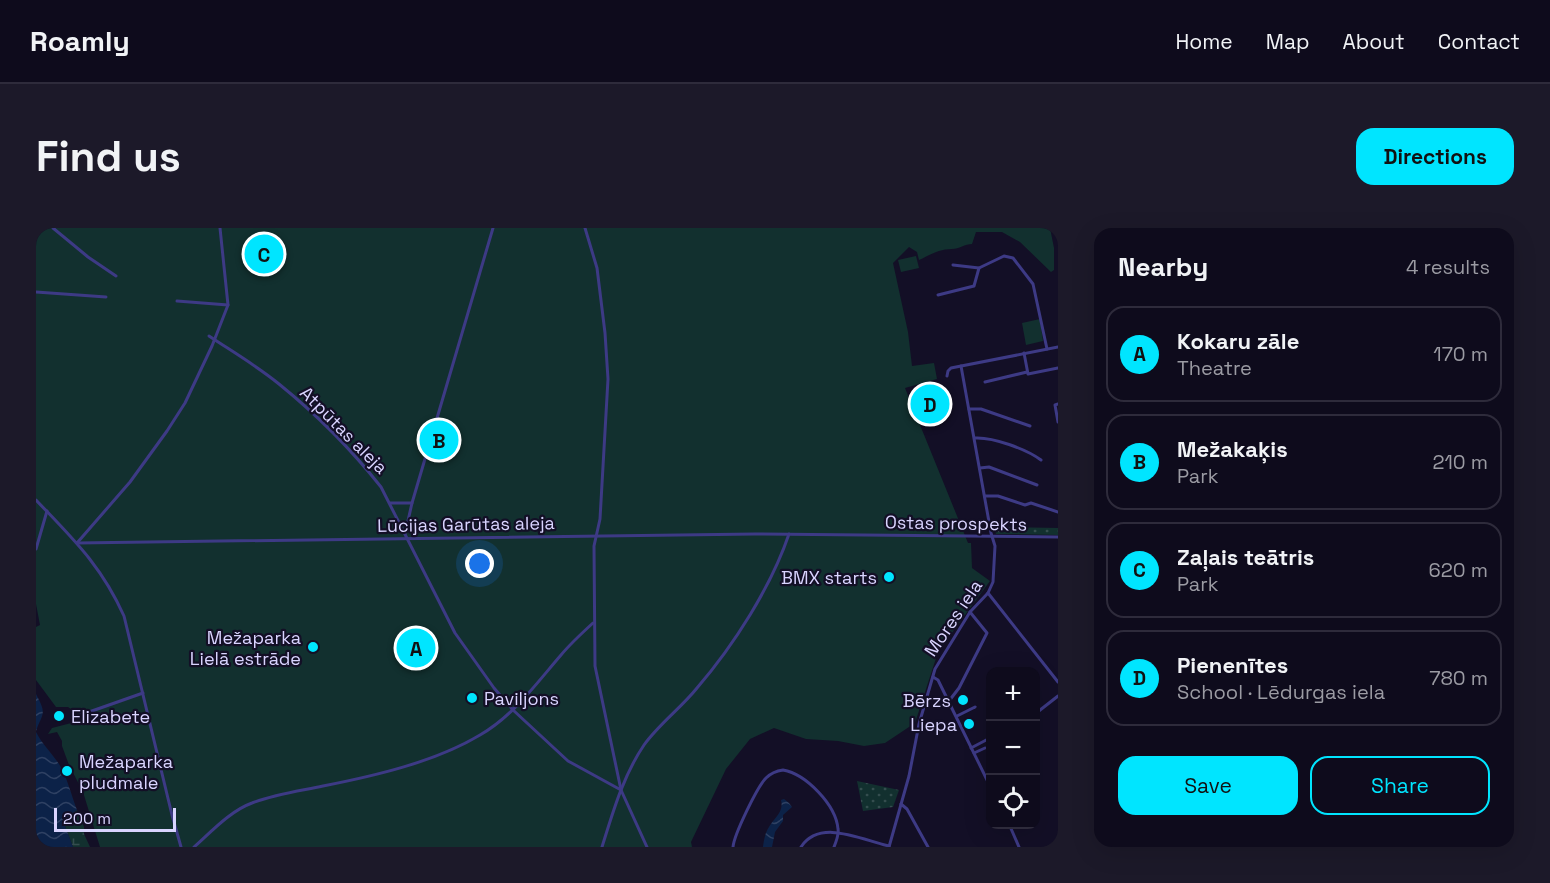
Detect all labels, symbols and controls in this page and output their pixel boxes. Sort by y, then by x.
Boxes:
text: Roamly [30,23,130,59]
text: Home [1175,28,1233,55]
text: Map [1266,28,1310,55]
text: About [1343,28,1405,55]
text: Contact [1438,28,1520,55]
button: Directions [1356,128,1514,185]
text: Find us [36,130,181,183]
pin: C [244,231,284,276]
text: Nearby [1118,250,1208,284]
text: 4 results [1406,254,1490,280]
text: Kokaru zāle [1177,327,1299,355]
text: A [1133,341,1146,367]
text: 170 m [1433,341,1488,367]
text: Theatre [1177,355,1252,381]
street label: Atpūtas aleja [295,381,393,479]
pin: D [910,382,950,426]
pin: B [420,418,458,462]
text: Mežakaķis [1177,435,1288,463]
text: B [1133,449,1146,475]
text: 210 m [1432,449,1488,475]
text: Park [1177,463,1219,489]
street label: Ostas prospekts [885,510,1027,536]
street label: Lūcijas Garūtas aleja [377,511,555,537]
text: Zaļais teātris [1177,543,1314,571]
your location [465,549,494,578]
text: C [1133,557,1146,583]
text: 620 m [1429,557,1488,583]
place label: BMX starts [781,566,877,589]
marker: BMX starts [882,570,896,584]
text: Park [1177,571,1219,597]
street label: Mores iela [919,575,987,661]
place label: Mežaparka Lielā estrāde [190,626,301,670]
pin: A [396,626,436,670]
marker: Mežaparka Lielā estrāde [306,640,320,654]
text: Pienenītes [1177,651,1288,679]
text: D [1133,665,1146,691]
text: 780 m [1429,665,1488,691]
map controls [986,667,1040,829]
button: + [986,667,1040,721]
text: School · Lēdurgas iela [1177,679,1385,705]
place label: Paviljons [484,687,559,710]
place label: Bērzs [903,689,951,712]
marker: Paviljons [465,691,479,705]
marker: Bērzs [956,693,970,707]
place label: Elizabete [71,705,150,728]
marker: Elizabete [52,709,66,723]
place label: Liepa [910,713,957,736]
marker: Liepa [962,717,976,731]
button: − [986,721,1040,775]
place label: Mežaparka pludmale [79,750,173,794]
button: Save [1118,756,1298,815]
button: Share [1310,756,1490,815]
marker: Mežaparka pludmale [60,764,74,778]
button: locate [986,775,1040,829]
scale bar [54,805,176,832]
text: 200 m [63,808,111,829]

